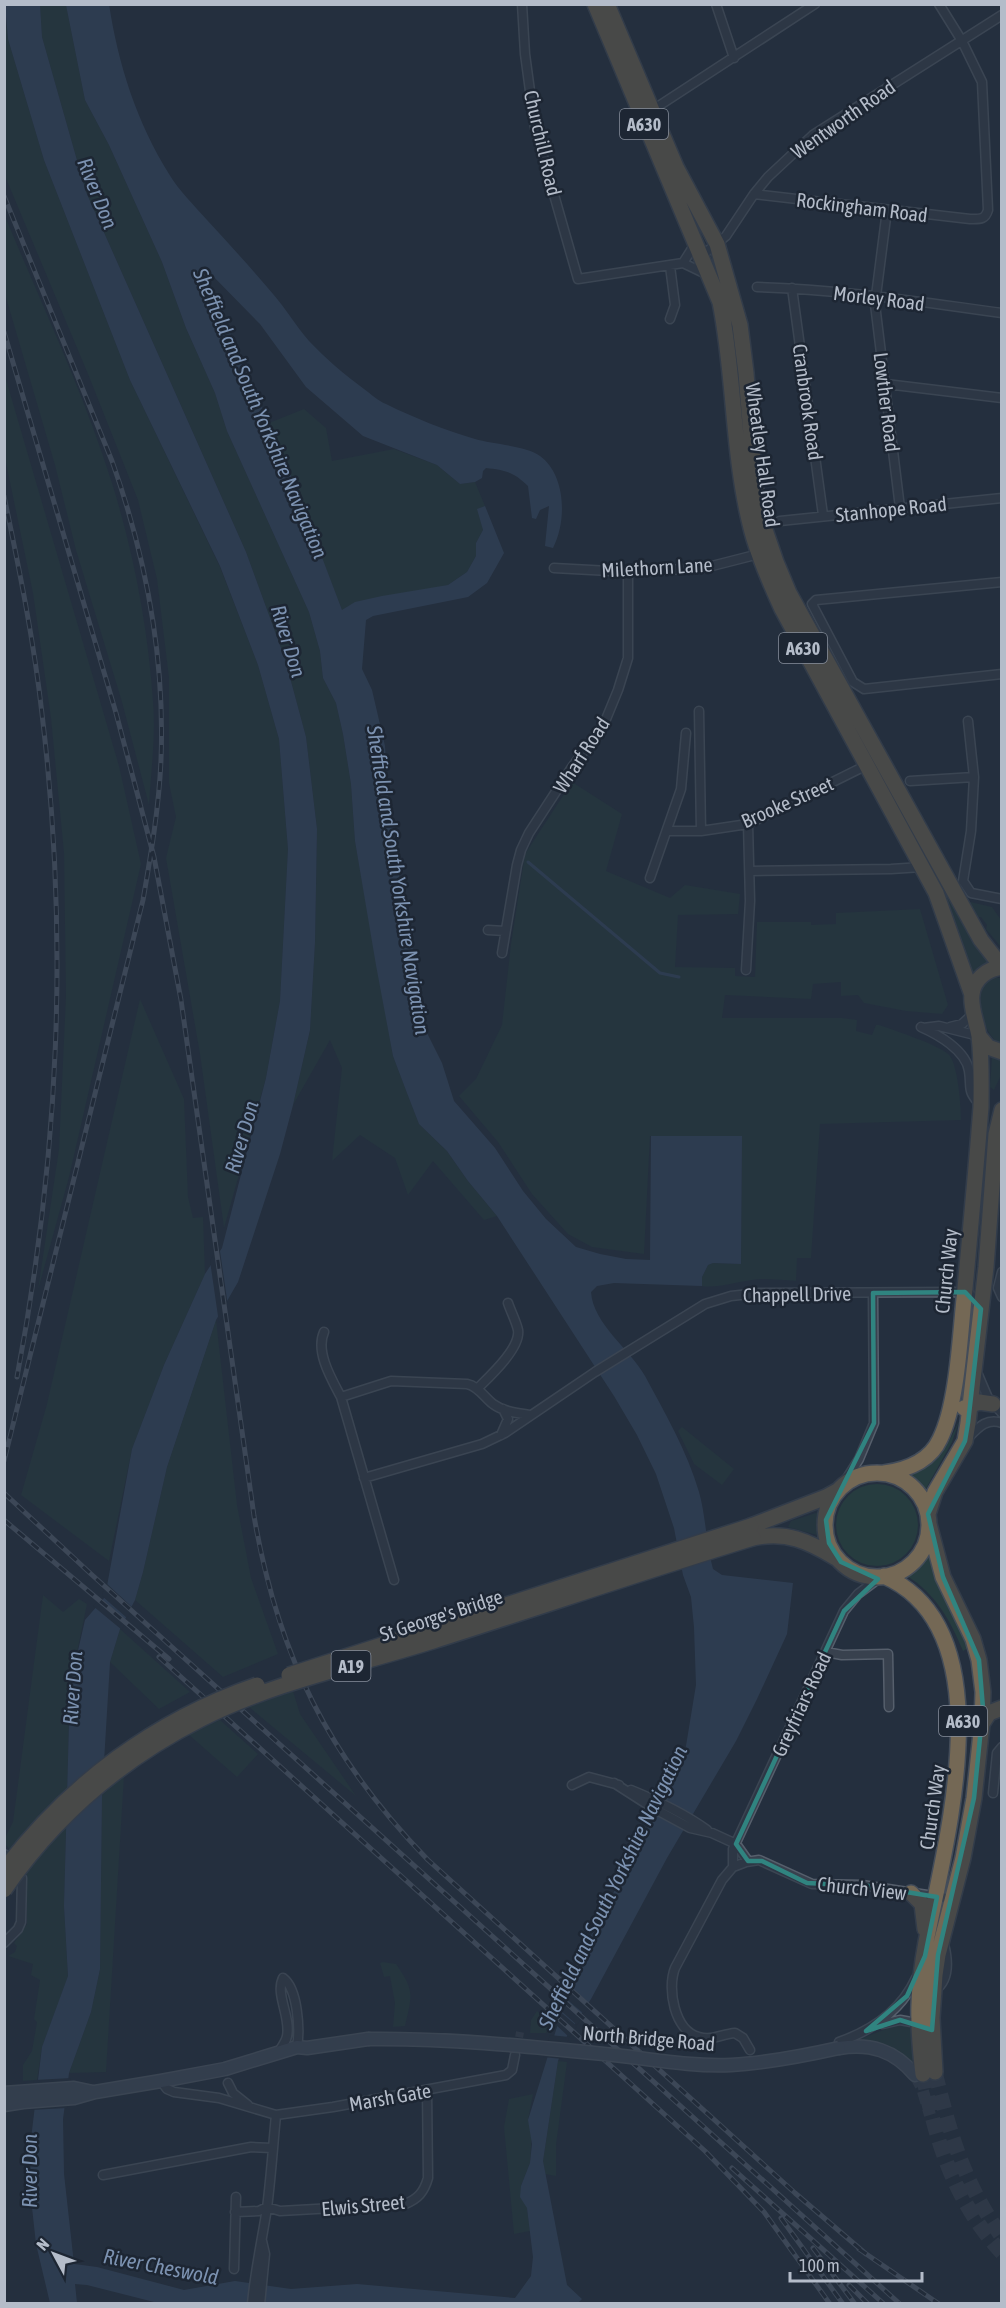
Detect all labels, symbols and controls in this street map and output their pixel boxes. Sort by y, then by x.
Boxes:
street label: Wentworth Road [787,75,899,163]
street label: Churchill Road [520,88,566,198]
road number: A630 [620,109,668,139]
water label: River Don [73,154,123,232]
street label: Rockingham Road [795,188,929,226]
water label: Sheffield and South Yorkshire Navigation [188,263,333,562]
street label: Morley Road [832,281,926,315]
street label: Cranbrook Road [788,342,828,462]
street label: Lowther Road [869,351,905,453]
street label: Wheatley Hall Road [741,381,785,529]
street label: Stanhope Road [834,492,948,526]
street label: Milethorn Lane [601,553,713,581]
water label: River Don [267,602,311,680]
road number: A630 [779,633,827,663]
street label: Wharf Road [548,713,614,797]
water label: Sheffield and South Yorkshire Navigation [363,723,435,1036]
street label: Brooke Street [737,771,837,832]
water label: River Don [219,1098,263,1176]
street label: Church Way [930,1227,962,1315]
street label: Chappell Drive [743,1282,851,1306]
street label: St George's Bridge [377,1584,505,1646]
street label: Greyfriars Road [767,1648,835,1760]
water label: River Don [57,1650,87,1726]
road number: A19 [332,1651,370,1681]
road number: A630 [939,1706,987,1736]
water label: Sheffield and South Yorkshire Navigation [532,1741,691,2034]
street label: Church Way [915,1763,949,1851]
street label: Church View [816,1872,908,1904]
street label: North Bridge Road [582,2021,716,2055]
street label: Marsh Gate [347,2078,433,2116]
water label: River Don [17,2134,41,2208]
street label: Elwis Street [320,2190,406,2220]
north arrow [24,2224,84,2284]
text: N [33,2235,53,2254]
water label: River Cheswold [102,2243,220,2289]
scale bar [790,2245,922,2283]
text: 100 m [799,2255,840,2276]

